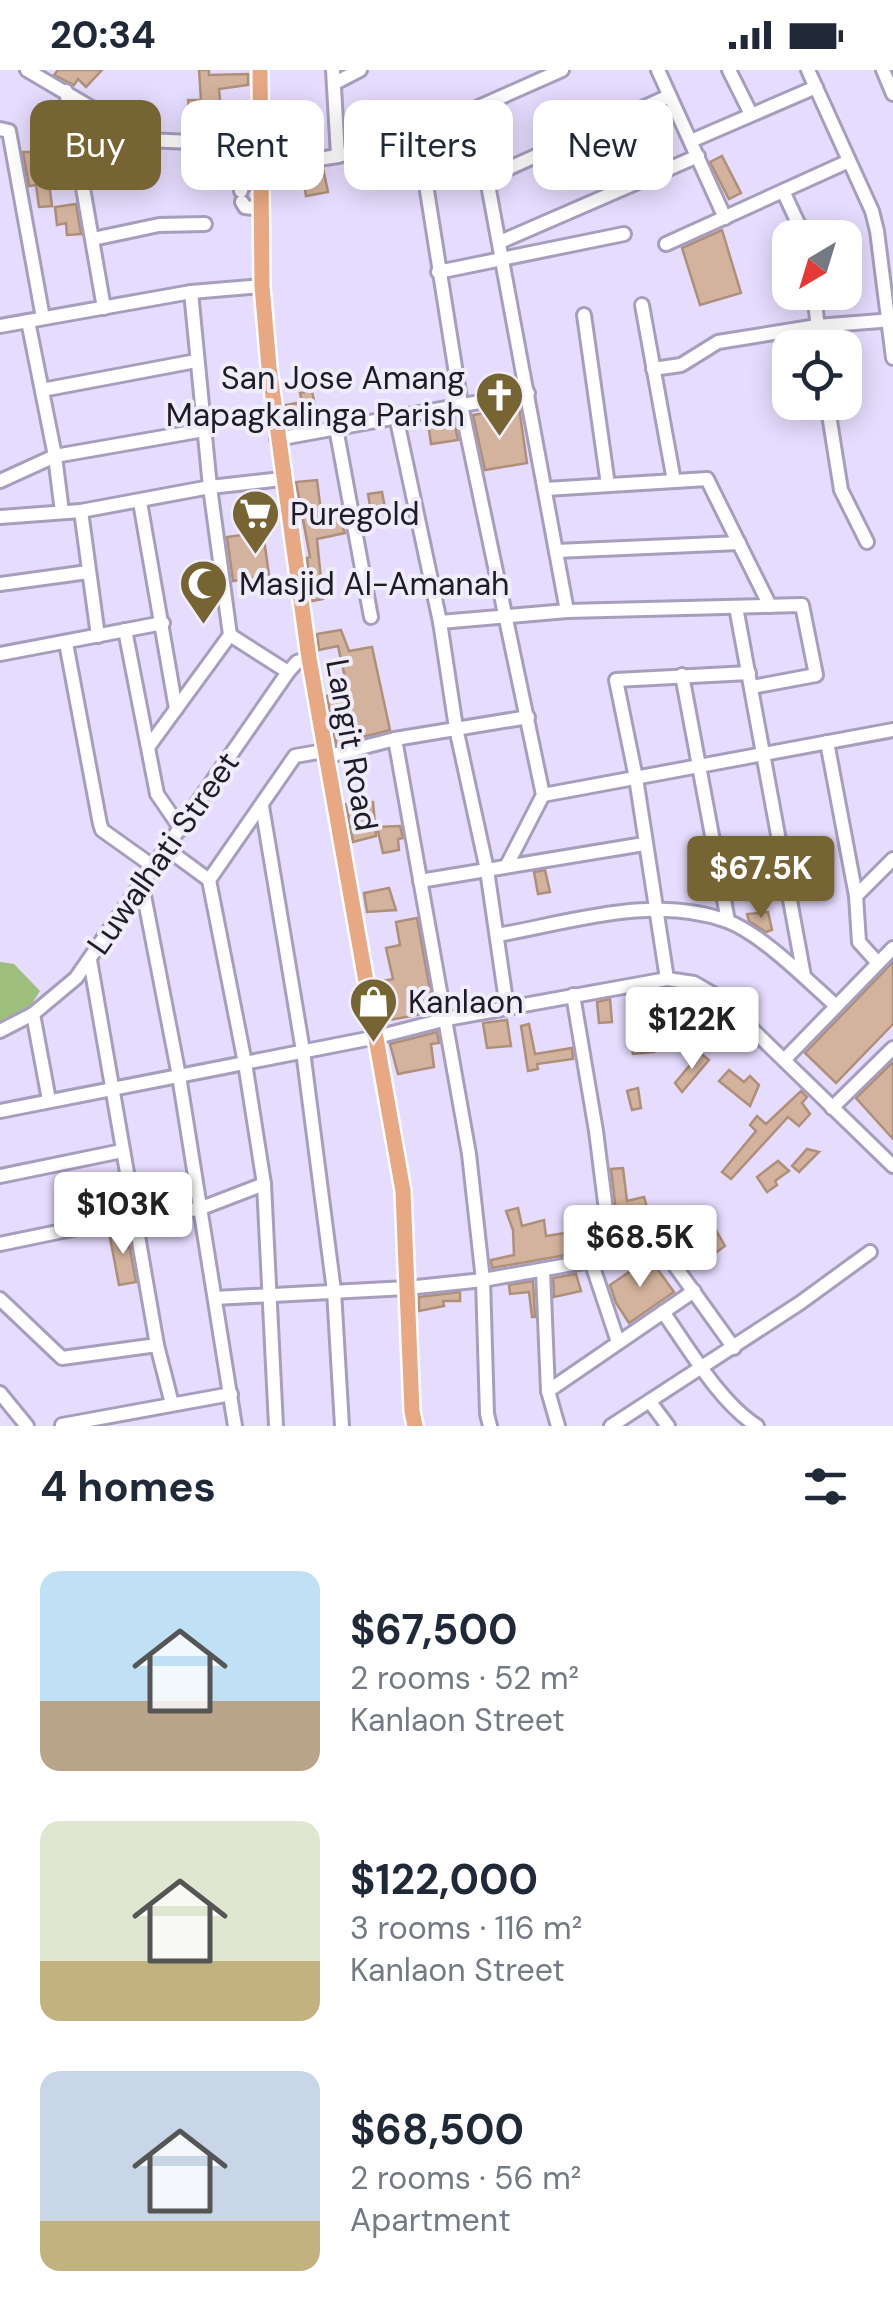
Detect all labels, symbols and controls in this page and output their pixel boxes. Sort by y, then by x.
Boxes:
text: 20:34 [50,10,156,60]
chip: Buy [30,100,161,190]
chip: Rent [181,100,324,190]
chip: Filters [344,100,513,190]
chip: New [533,100,673,190]
north arrow [772,220,862,310]
map controls [772,220,862,420]
button: locate [772,330,862,420]
place label: San Jose Amang Mapagkalinga Parish [166,357,465,436]
church icon: San Jose Amang Mapagkalinga Parish [474,370,526,438]
supermarket icon: Puregold [229,488,281,556]
place label: Puregold [290,493,420,535]
mosque icon: Masjid Al-Amanah [178,558,230,626]
place label: Masjid Al-Amanah [239,563,510,605]
street label: Langit Road [316,656,388,834]
street label: Luwalhati Street [77,743,249,963]
pin: $67.5K [680,836,842,921]
text: $67.5K [709,847,813,889]
shop icon: Kanlaon [347,976,399,1044]
place label: Kanlaon [408,981,524,1023]
pin: $122K [622,987,762,1072]
text: $122K [648,998,736,1040]
pin: $103K [53,1172,193,1257]
text: $103K [76,1183,170,1225]
pin: $68.5K [559,1205,721,1290]
text: $68.5K [586,1216,694,1258]
text: 4 homes [40,1459,216,1514]
icon: filters [798,1459,853,1514]
text: $67,500 [350,1602,518,1657]
icon: home [120,1611,240,1731]
text: 2 rooms · 52 m² [350,1657,579,1699]
text: Kanlaon Street [350,1699,565,1741]
text: $122,000 [350,1852,538,1907]
icon: home [120,1861,240,1981]
text: 3 rooms · 116 m² [350,1907,582,1949]
text: Kanlaon Street [350,1949,565,1991]
text: $68,500 [350,2102,524,2157]
icon: home [120,2111,240,2231]
text: 2 rooms · 56 m² [350,2157,581,2199]
text: Apartment [350,2199,511,2241]

